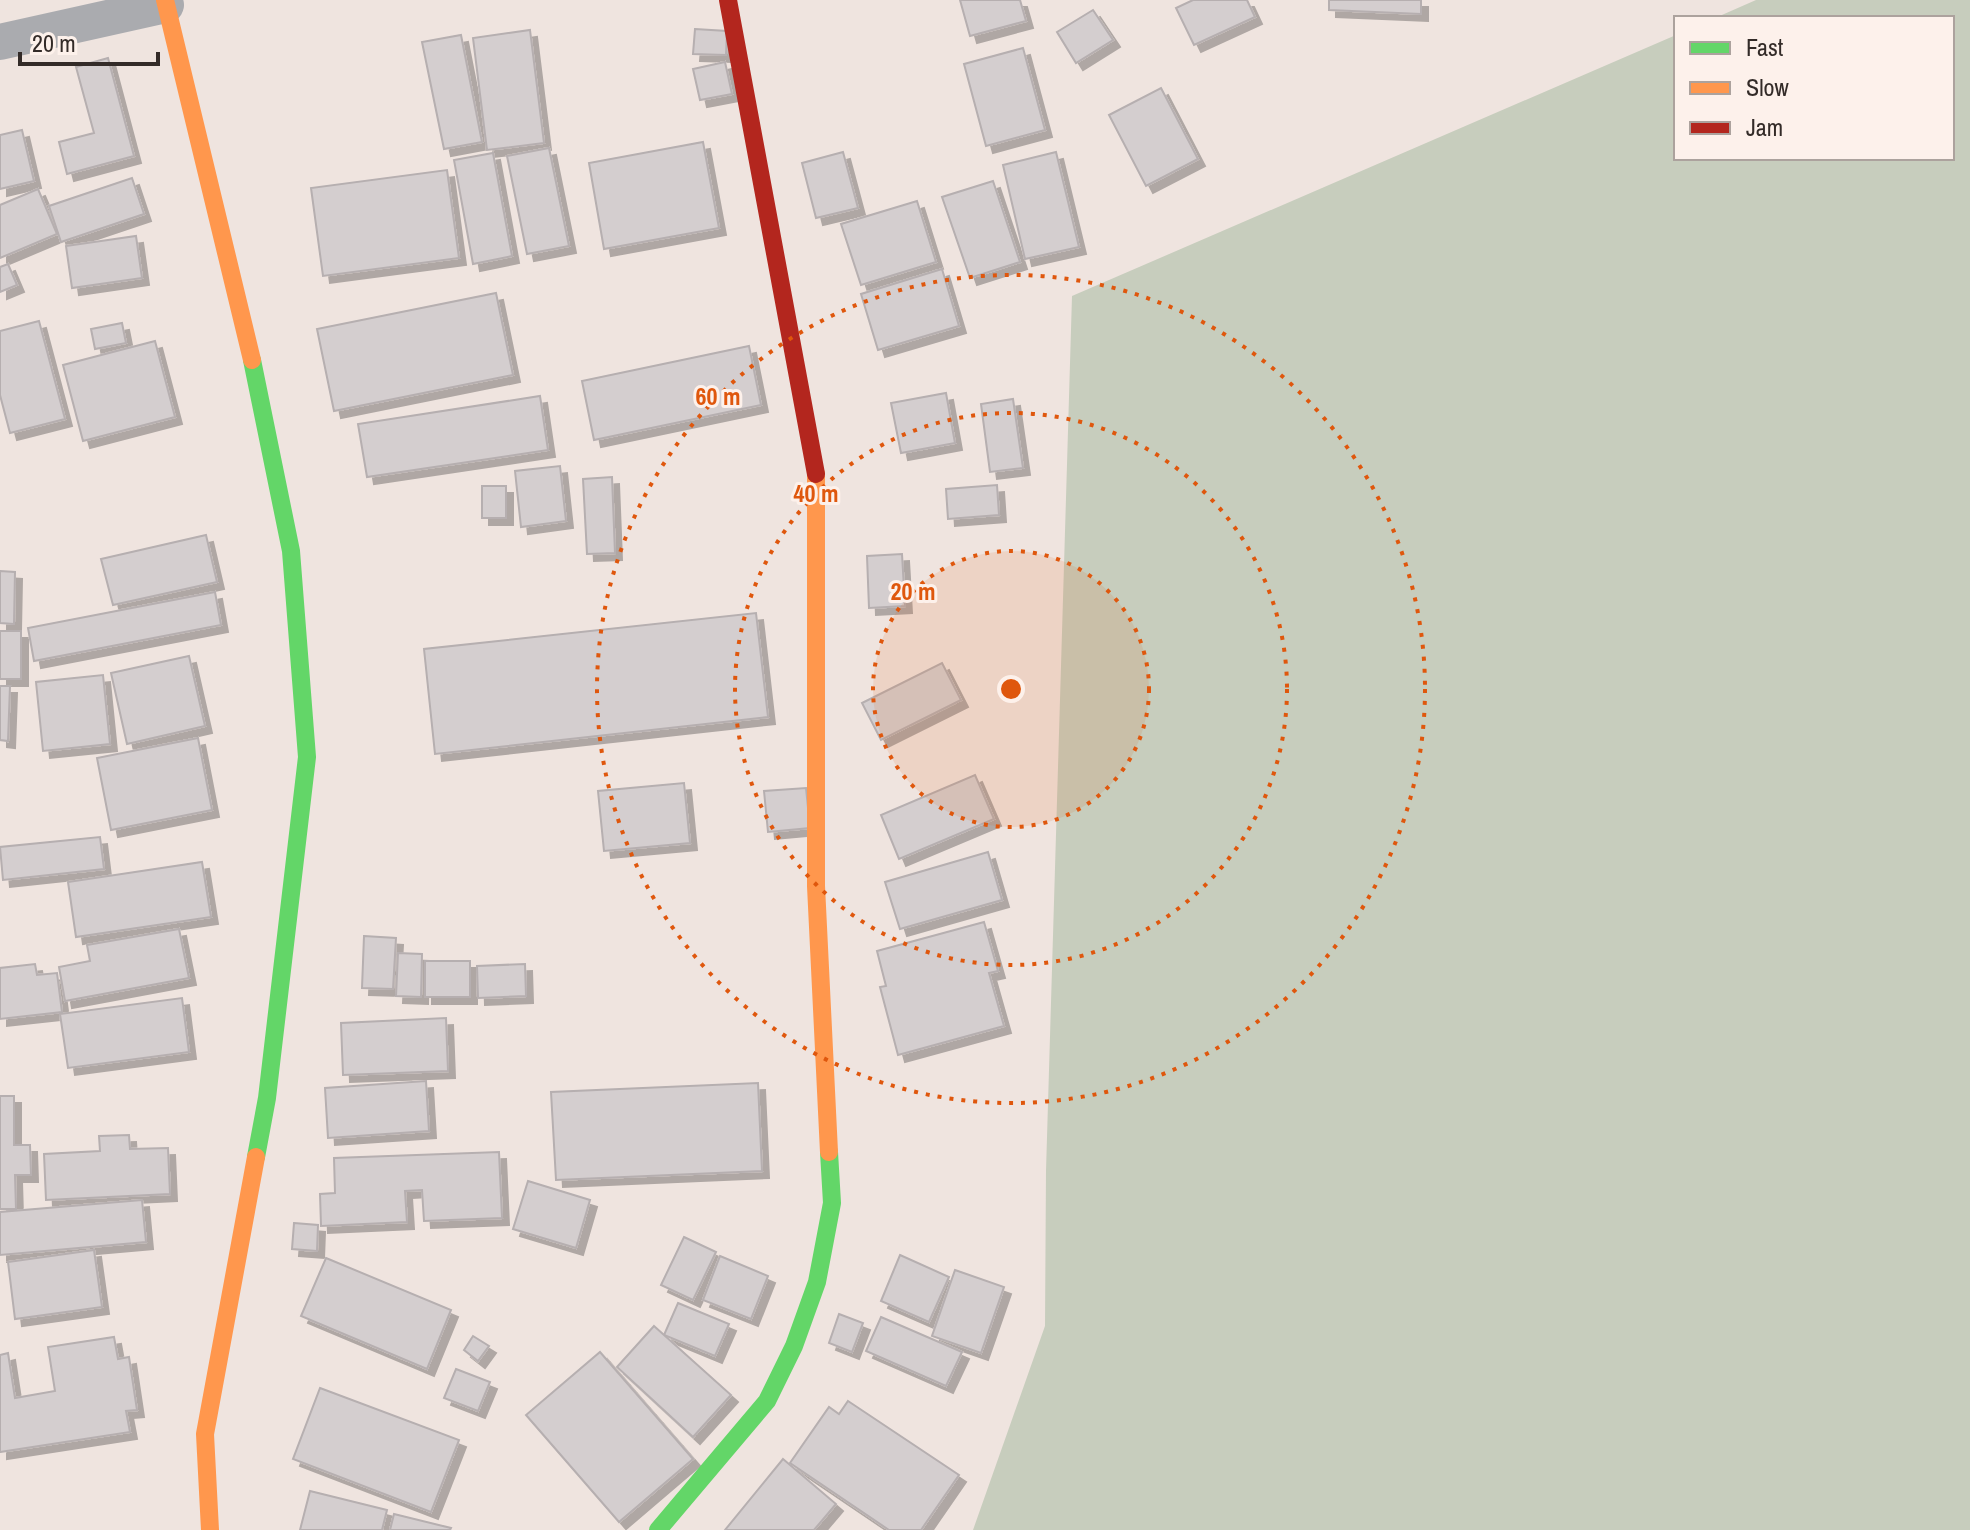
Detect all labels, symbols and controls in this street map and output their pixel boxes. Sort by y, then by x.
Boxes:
scale bar [20,16,158,66]
legend [1674,16,1954,160]
text: 20 m [32,27,76,59]
text: Fast [1746,31,1784,63]
text: Slow [1746,71,1789,103]
text: Jam [1746,111,1783,143]
text: 60 m [696,380,740,412]
text: 40 m [794,477,838,509]
text: 20 m [891,575,935,607]
centre of rings [997,675,1025,703]

